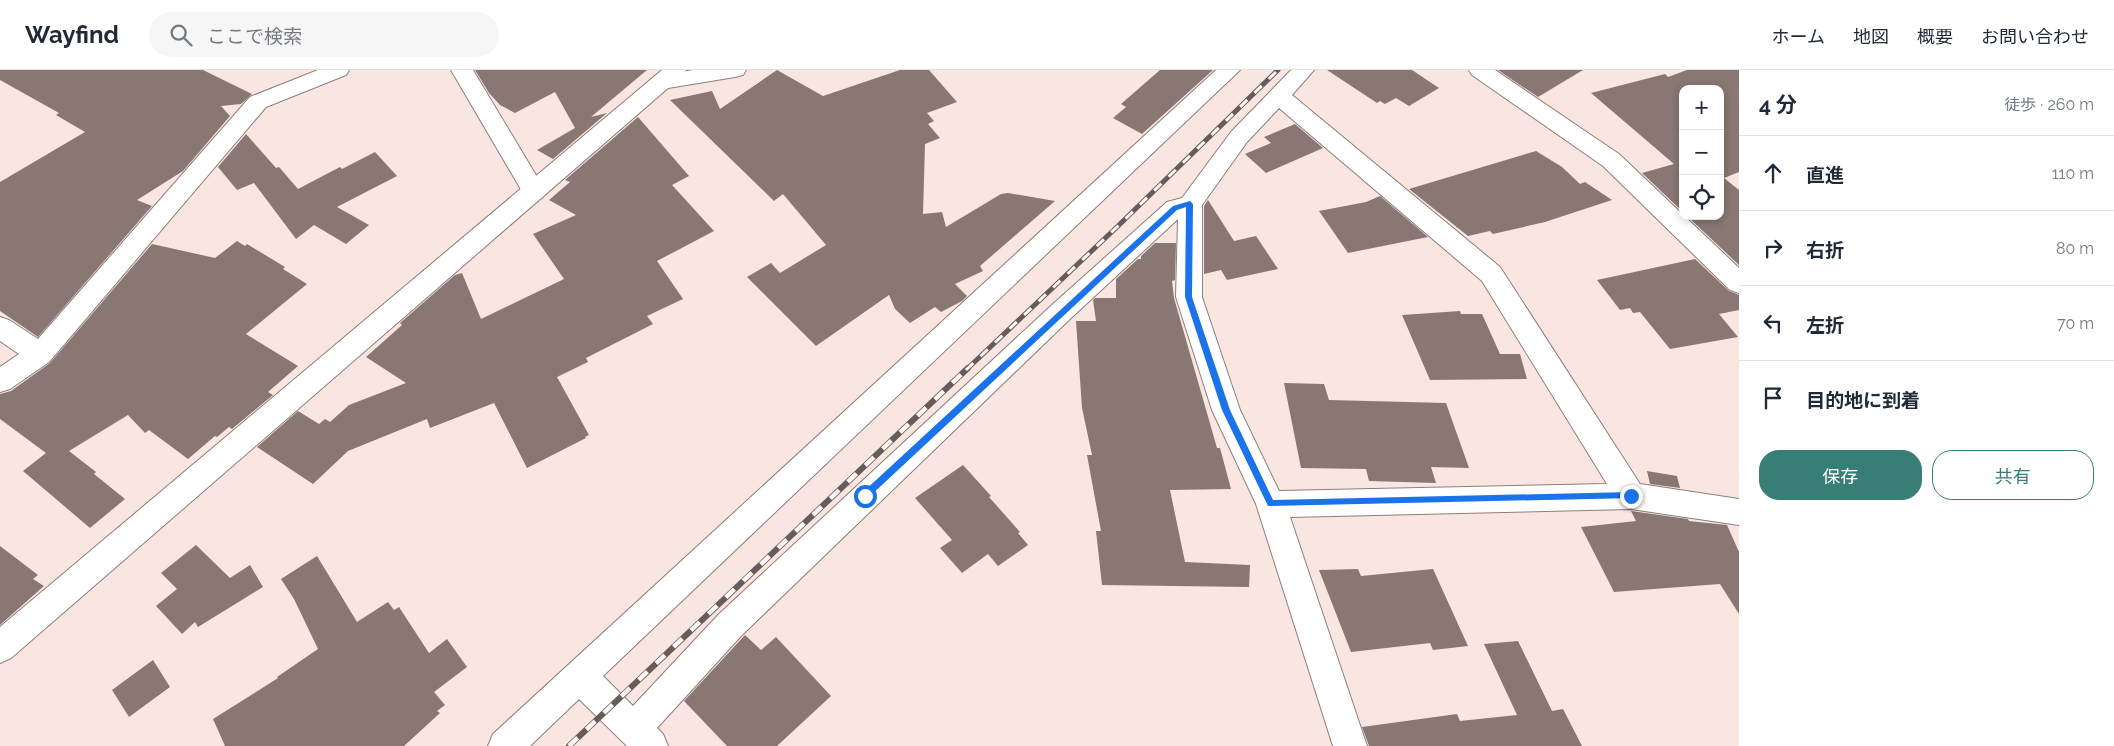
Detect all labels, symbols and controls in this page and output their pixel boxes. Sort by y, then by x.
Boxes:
search box [149,12,499,57]
text: Wayfind [25,20,119,49]
icon: search [167,21,195,49]
text: ここで検索 [207,25,302,47]
text: ホーム [1772,26,1825,47]
text: 地図 [1853,26,1889,47]
text: 概要 [1917,26,1953,47]
text: お問い合わせ [1981,26,2089,47]
map controls [1679,85,1724,220]
button: + [1679,85,1724,130]
text: 4 分 [1759,92,1797,117]
text: 徒歩 · 260 m [2004,95,2094,114]
button: − [1679,130,1724,175]
icon: ahead [1759,159,1787,187]
text: 直進 [1806,164,1844,186]
text: 110 m [2052,164,2094,183]
button: locate [1679,175,1724,220]
icon: right [1759,234,1787,262]
text: 右折 [1806,239,1844,261]
text: 80 m [2056,239,2094,258]
icon: left [1759,309,1787,337]
text: 左折 [1806,314,1844,336]
text: 70 m [2057,314,2094,333]
icon: arrive [1759,384,1787,412]
text: 目的地に到着 [1806,389,1920,411]
button: 保存 [1759,450,1922,500]
button: 共有 [1932,450,2094,500]
route start [854,485,877,508]
route end [1620,485,1643,508]

